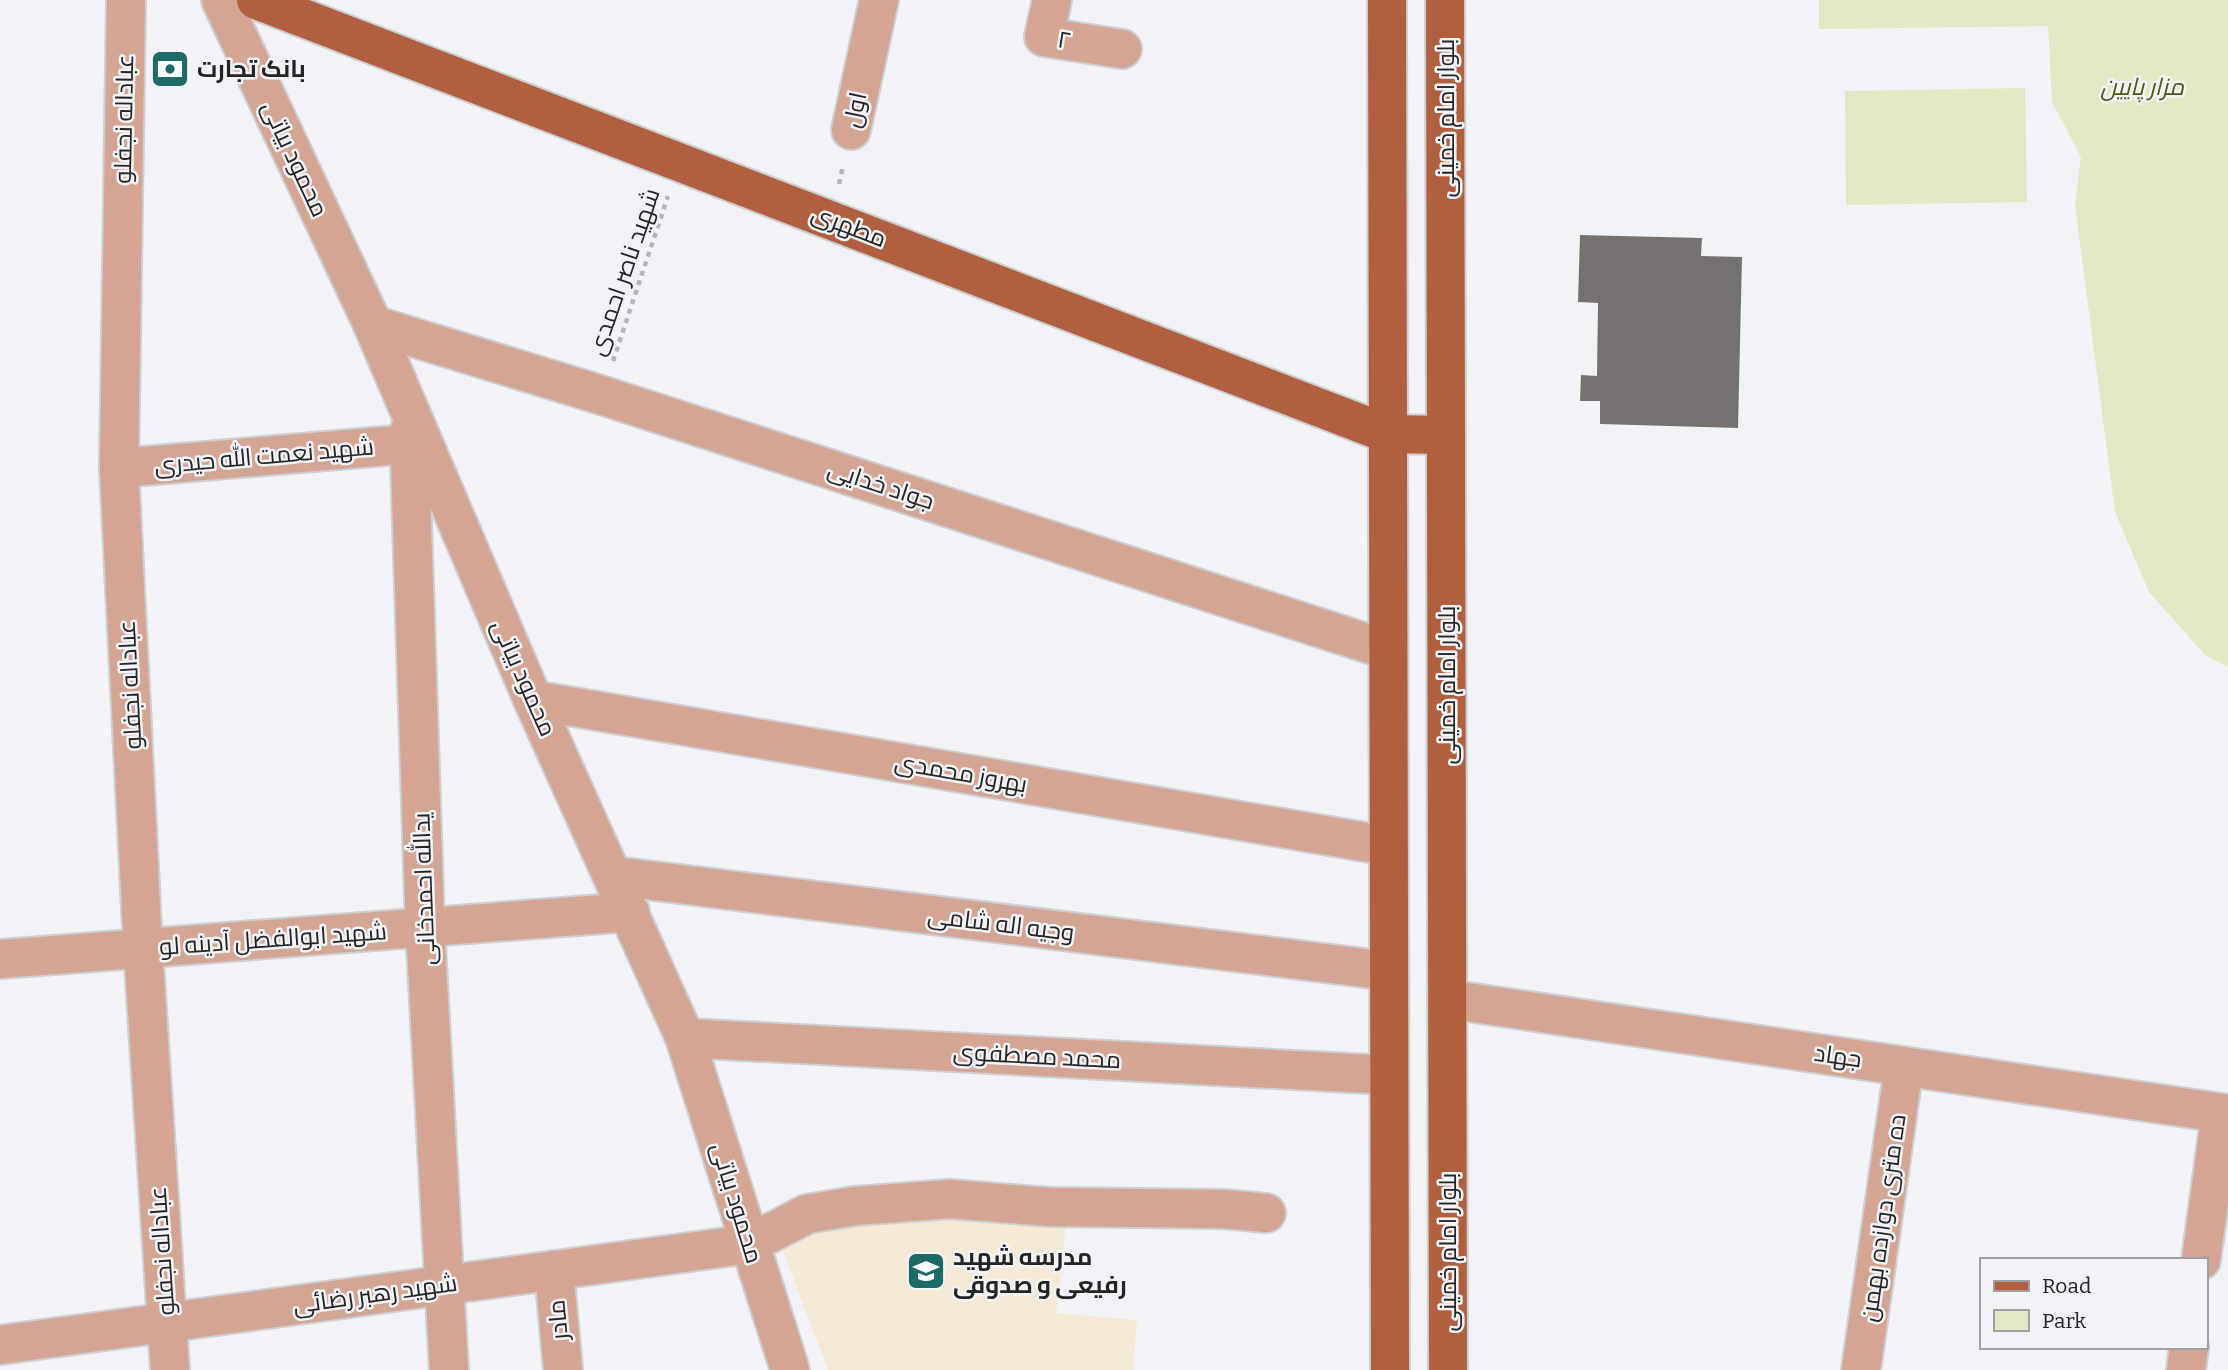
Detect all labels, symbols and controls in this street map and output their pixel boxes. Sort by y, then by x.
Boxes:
street label: ۲ [1056,25,1072,55]
street label: بلوار امام خمینی [1432,39,1462,197]
bank icon: بانک تجارت [149,48,191,90]
street label: عباداله نجفلو [109,54,139,184]
place label: بانک تجارت [197,55,306,83]
park label: مزار پایین [2100,73,2184,103]
street label: اول [838,90,872,130]
street label: محمود بیاتی [256,97,334,221]
street label: شهید ناصر احمدی [582,185,666,359]
street label: مطهری [808,199,890,253]
street label: شهید نعمت الله حیدری [153,430,375,480]
street label: جواد خدایی [824,455,938,515]
street label: بلوار امام خمینی [1433,606,1463,764]
street label: محمود بیاتی [486,615,562,741]
street label: عباداله نجفلو [113,620,147,750]
street label: بهروز محمدی [893,748,1029,798]
street label: یدالله احمدخانی [405,812,441,966]
street label: وجیه اله شامی [926,901,1076,947]
street label: شهید ابوالفضل آدینه لو [158,917,388,961]
street label: محمد مصطفوی [952,1038,1122,1074]
street label: جهاد [1812,1039,1864,1073]
street label: ده متری دوازده بهمن [1855,1112,1911,1324]
street label: محمود بیاتی [705,1139,769,1267]
street label: بلوار امام خمینی [1434,1173,1464,1331]
street label: عباداله نجفلو [144,1186,180,1316]
place label: مدرسه شهید رفیعی و صدوقی [953,1243,1127,1299]
school or university icon: مدرسه شهید رفیعی و صدوقی [905,1250,947,1292]
legend [1980,1258,2207,1349]
street label: شهید رهبر رضائی [291,1269,459,1319]
text: Road [2042,1273,2091,1299]
street label: مادر [542,1299,574,1343]
text: Park [2042,1308,2086,1334]

